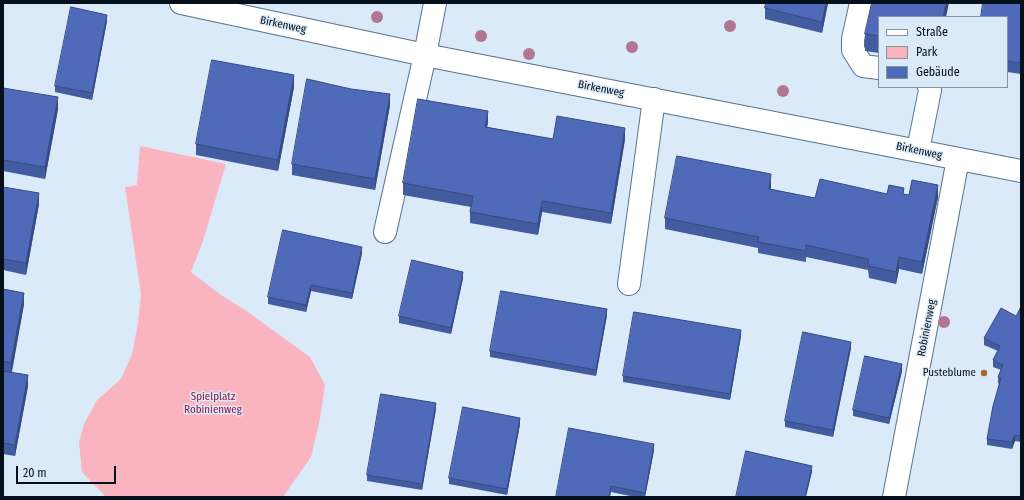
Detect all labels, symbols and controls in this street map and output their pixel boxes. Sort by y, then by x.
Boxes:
street label: Birkenweg [259,14,307,36]
legend [878,16,1008,88]
text: Straße [916,25,948,39]
text: Park [916,45,937,59]
text: Gebäude [916,65,960,79]
street label: Birkenweg [577,78,625,100]
street label: Birkenweg [895,140,943,162]
street label: Robinienweg [915,298,939,358]
place label: Pusteblume [923,366,976,380]
marker: Pusteblume [979,368,989,378]
park label: Spielplatz Robinienweg [184,390,242,416]
scale bar [18,458,118,484]
text: 20 m [23,466,47,480]

